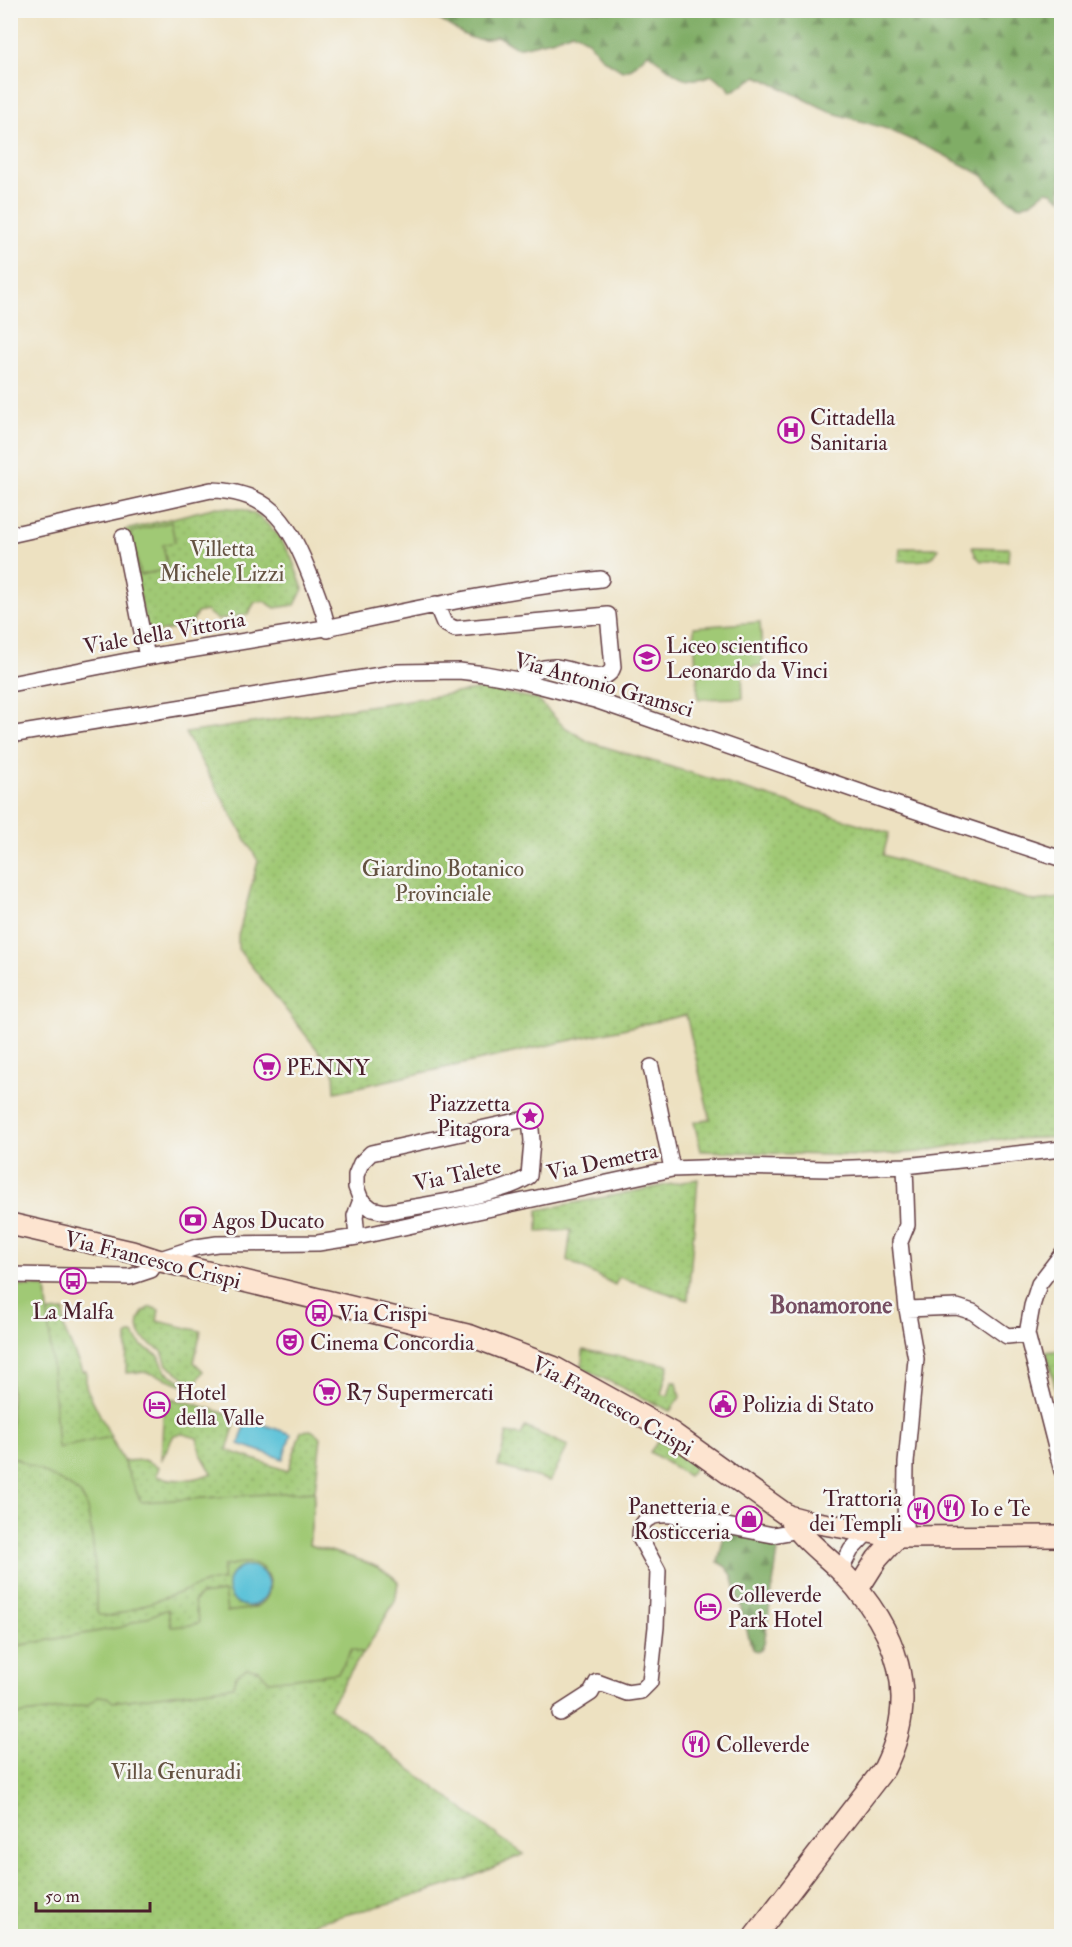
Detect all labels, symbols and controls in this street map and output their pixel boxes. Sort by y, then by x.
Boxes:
place label: Cittadella Sanitaria [810,404,896,457]
hospital icon: Cittadella Sanitaria [776,415,806,445]
park label: Villetta Michele Lizzi [160,535,285,588]
street label: Viale della Vittoria [81,605,248,661]
place label: Liceo scientifico Leonardo da Vinci [666,632,828,685]
school or university icon: Liceo scientifico Leonardo da Vinci [632,643,662,673]
street label: Via Antonio Gramsci [511,646,697,724]
park label: Giardino Botanico Provinciale [362,855,524,908]
supermarket icon: PENNY [252,1052,282,1082]
place label: PENNY [286,1054,370,1082]
place label: Piazzetta Pitagora [429,1090,511,1143]
place icon: Piazzetta Pitagora [515,1101,545,1131]
street label: Via Demetra [544,1136,661,1187]
street label: Via Talete [411,1152,504,1198]
bank icon: Agos Ducato [178,1205,208,1235]
place label: Agos Ducato [211,1207,324,1235]
street label: Via Francesco Crispi [61,1225,244,1296]
bus stop icon: La Malfa [58,1266,88,1296]
district label: Bonamorone [770,1290,892,1321]
place label: La Malfa [32,1298,115,1326]
bus stop icon: Via Crispi [304,1298,334,1328]
place label: Via Crispi [338,1300,428,1329]
theatre icon: Cinema Concordia [275,1327,305,1357]
place label: Cinema Concordia [310,1329,475,1357]
street label: Via Francesco Crispi [526,1350,698,1463]
supermarket icon: R7 Supermercati [312,1377,342,1407]
place label: Hotel della Valle [176,1379,264,1432]
place label: R7 Supermercati [346,1379,494,1408]
public building icon: Polizia di Stato [708,1389,738,1419]
hotel icon: Hotel della Valle [142,1390,172,1420]
place label: Polizia di Stato [742,1391,874,1419]
place label: Trattoria dei Templi [809,1485,903,1539]
place label: Panetteria e Rosticceria [628,1493,731,1546]
restaurant icon: Io e Te [936,1493,966,1523]
place label: Io e Te [970,1495,1030,1523]
restaurant icon: Trattoria dei Templi [906,1496,936,1526]
shop icon: Panetteria e Rosticceria [734,1504,764,1534]
place label: Colleverde Park Hotel [728,1581,823,1634]
hotel icon: Colleverde Park Hotel [693,1592,723,1622]
restaurant icon: Colleverde [681,1729,711,1759]
place label: Colleverde [716,1731,810,1759]
park label: Villa Genuradi [111,1758,241,1786]
scale bar [36,1875,150,1913]
text: 50 m [45,1885,80,1908]

